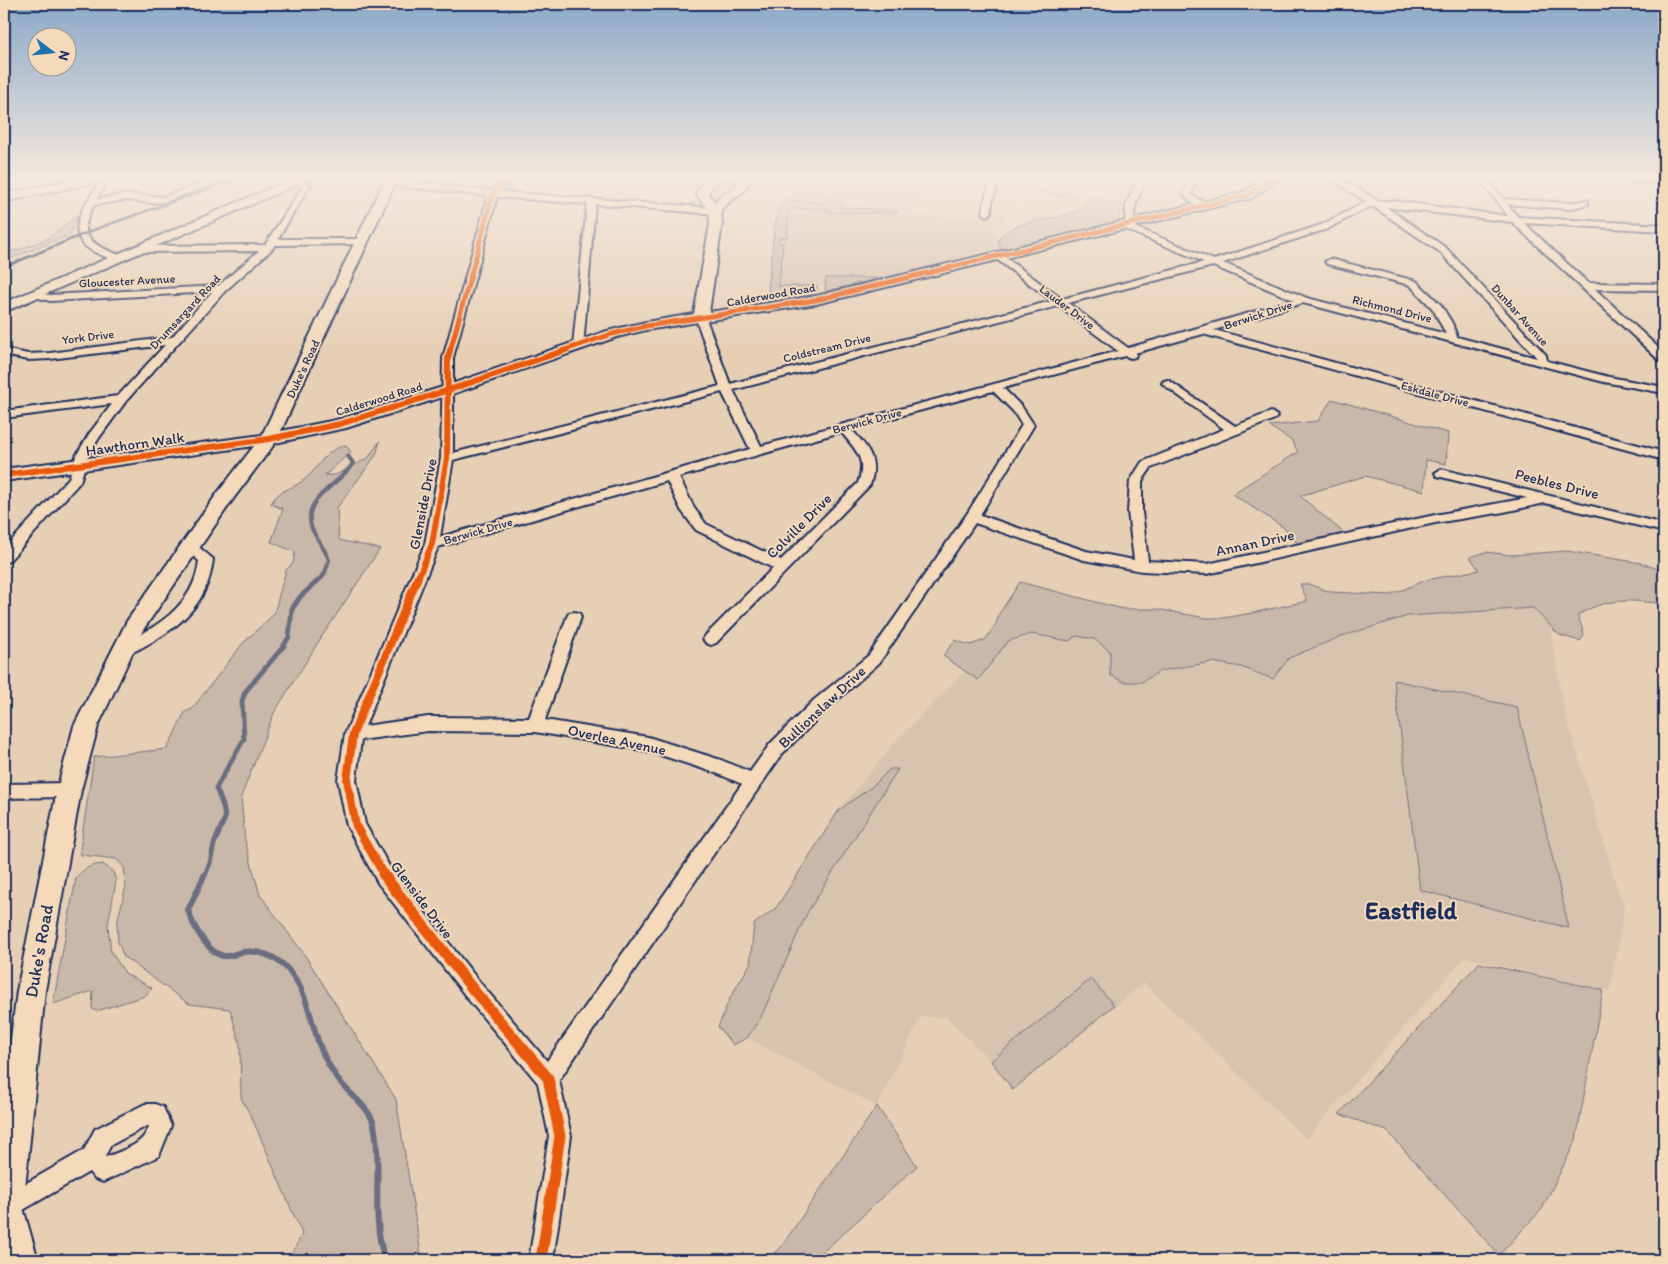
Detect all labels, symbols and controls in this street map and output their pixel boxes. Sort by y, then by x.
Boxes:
north arrow [28,28,78,78]
text: N [55,49,73,62]
street label: Gloucester Avenue [78,271,176,291]
street label: Drumsargard Road [147,271,224,352]
street label: Calderwood Road [726,280,817,310]
street label: Dunbar Avenue [1489,281,1552,349]
street label: Lauder Drive [1037,282,1098,332]
street label: Richmond Drive [1351,292,1433,326]
street label: Berwick Drive [1222,297,1294,333]
street label: York Drive [61,327,115,347]
street label: Coldstream Drive [782,330,873,366]
street label: Duke's Road [283,337,323,400]
street label: Eskdale Drive [1400,378,1471,410]
street label: Calderwood Road [334,379,424,419]
street label: Berwick Drive [831,405,903,437]
street label: Hawthorn Walk [84,428,186,460]
street label: Glenside Drive [405,457,441,551]
street label: Peebles Drive [1513,465,1601,503]
street label: Colville Drive [763,490,835,562]
street label: Berwick Drive [442,514,514,547]
street label: Annan Drive [1214,526,1296,560]
street label: Bullionslaw Drive [775,662,869,752]
street label: Overlea Avenue [566,721,668,759]
street label: Glenside Drive [387,858,457,942]
district label: Eastfield [1365,896,1458,925]
street label: Duke's Road [20,902,58,999]

